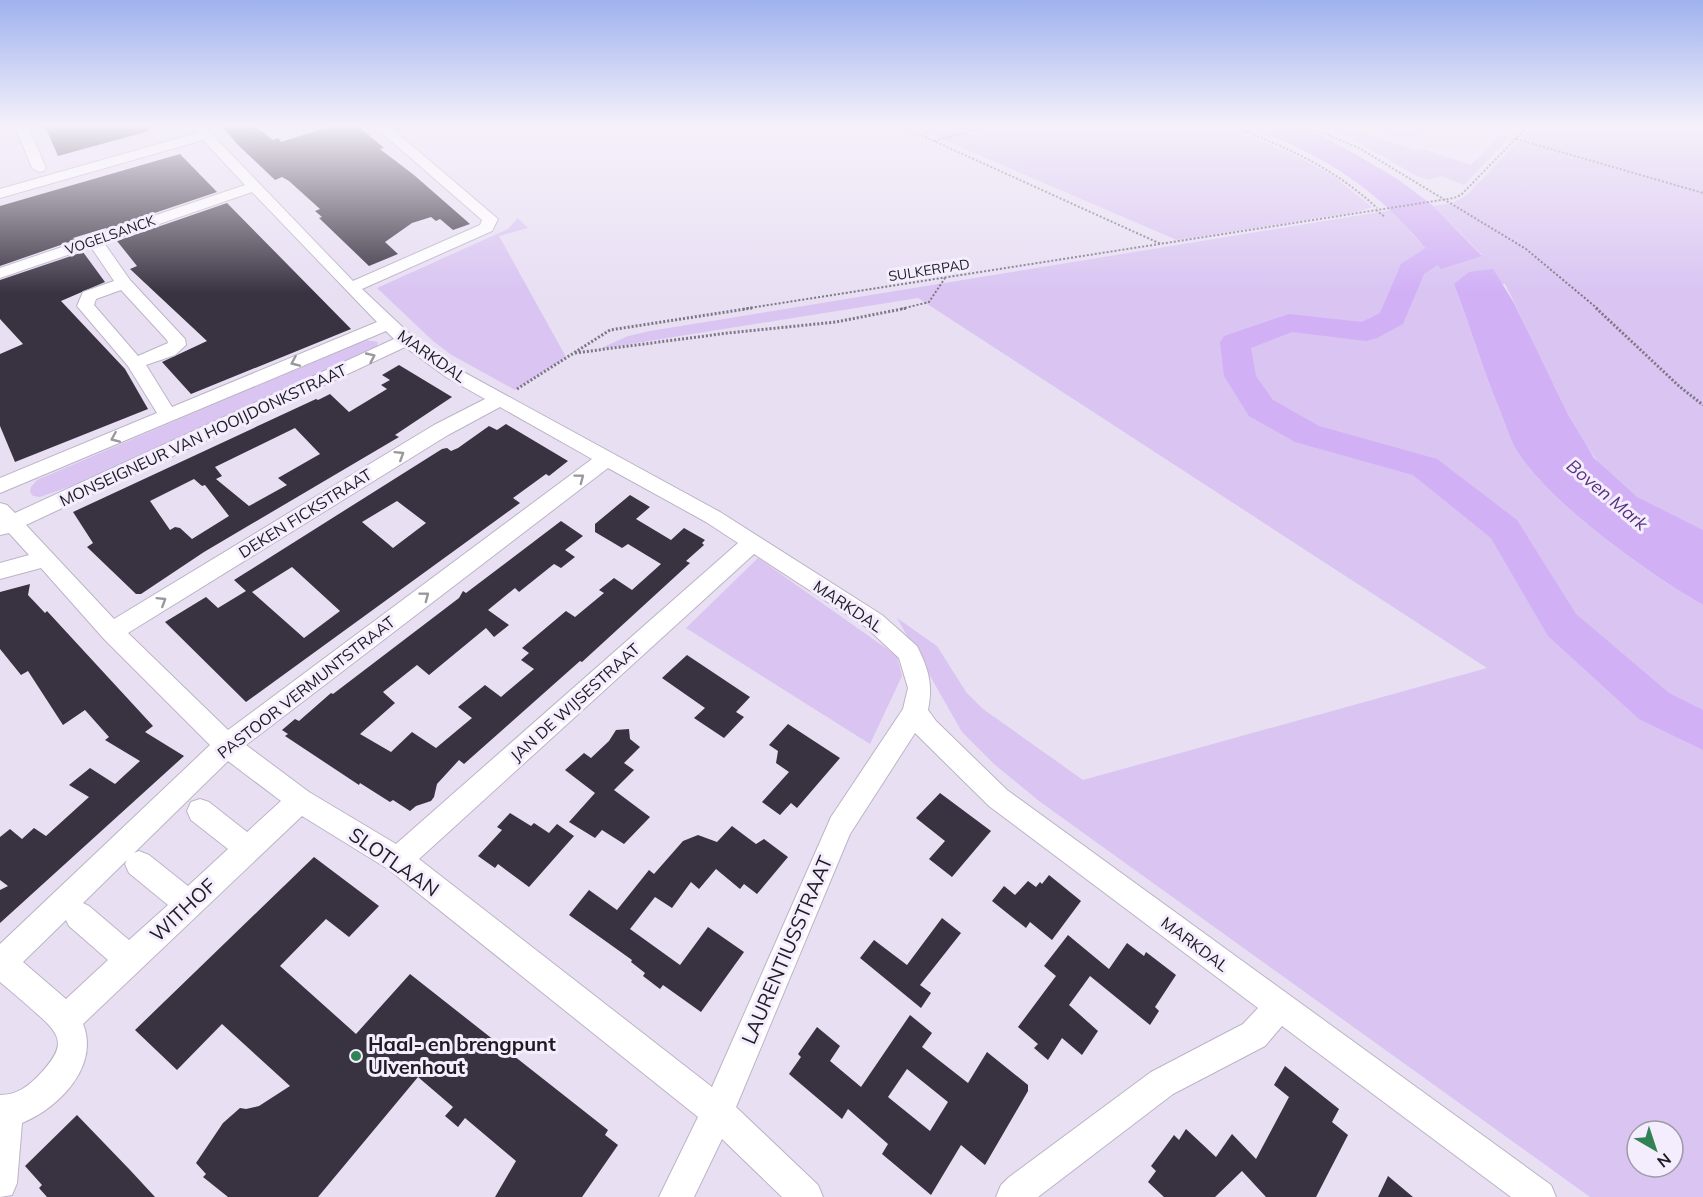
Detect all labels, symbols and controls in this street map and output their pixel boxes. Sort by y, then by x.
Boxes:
street label: VOGELSANCK [63,211,158,259]
street label: SULKERPAD [887,255,971,285]
street label: MARKDAL [394,325,470,387]
one-way arrow [364,352,375,364]
one-way arrow [290,355,301,367]
street label: MONSEIGNEUR VAN HOOIJDONKSTRAAT [56,359,350,510]
one-way arrow [110,431,121,443]
one-way arrow [394,450,404,462]
water label: Boven Mark [1562,454,1653,536]
street label: DEKEN FICKSTRAAT [235,464,375,562]
one-way arrow [573,474,584,485]
street label: MARKDAL [810,576,887,637]
one-way arrow [418,592,429,603]
one-way arrow [156,596,166,608]
street label: PASTOOR VERMUNTSTRAAT [213,611,399,763]
street label: JAN DE WIJSESTRAAT [506,638,644,765]
street label: SLOTLAAN [344,821,444,902]
street label: LAURENTIUSSTRAAT [735,852,838,1048]
street label: WITHOF [144,873,221,947]
street label: MARKDAL [1157,912,1233,976]
place label: Haal- en brengpunt Ulvenhout [368,1031,556,1079]
marker: Haal- en brengpunt Ulvenhout [349,1049,363,1063]
north arrow [1625,1119,1685,1179]
text: N [1653,1149,1675,1172]

